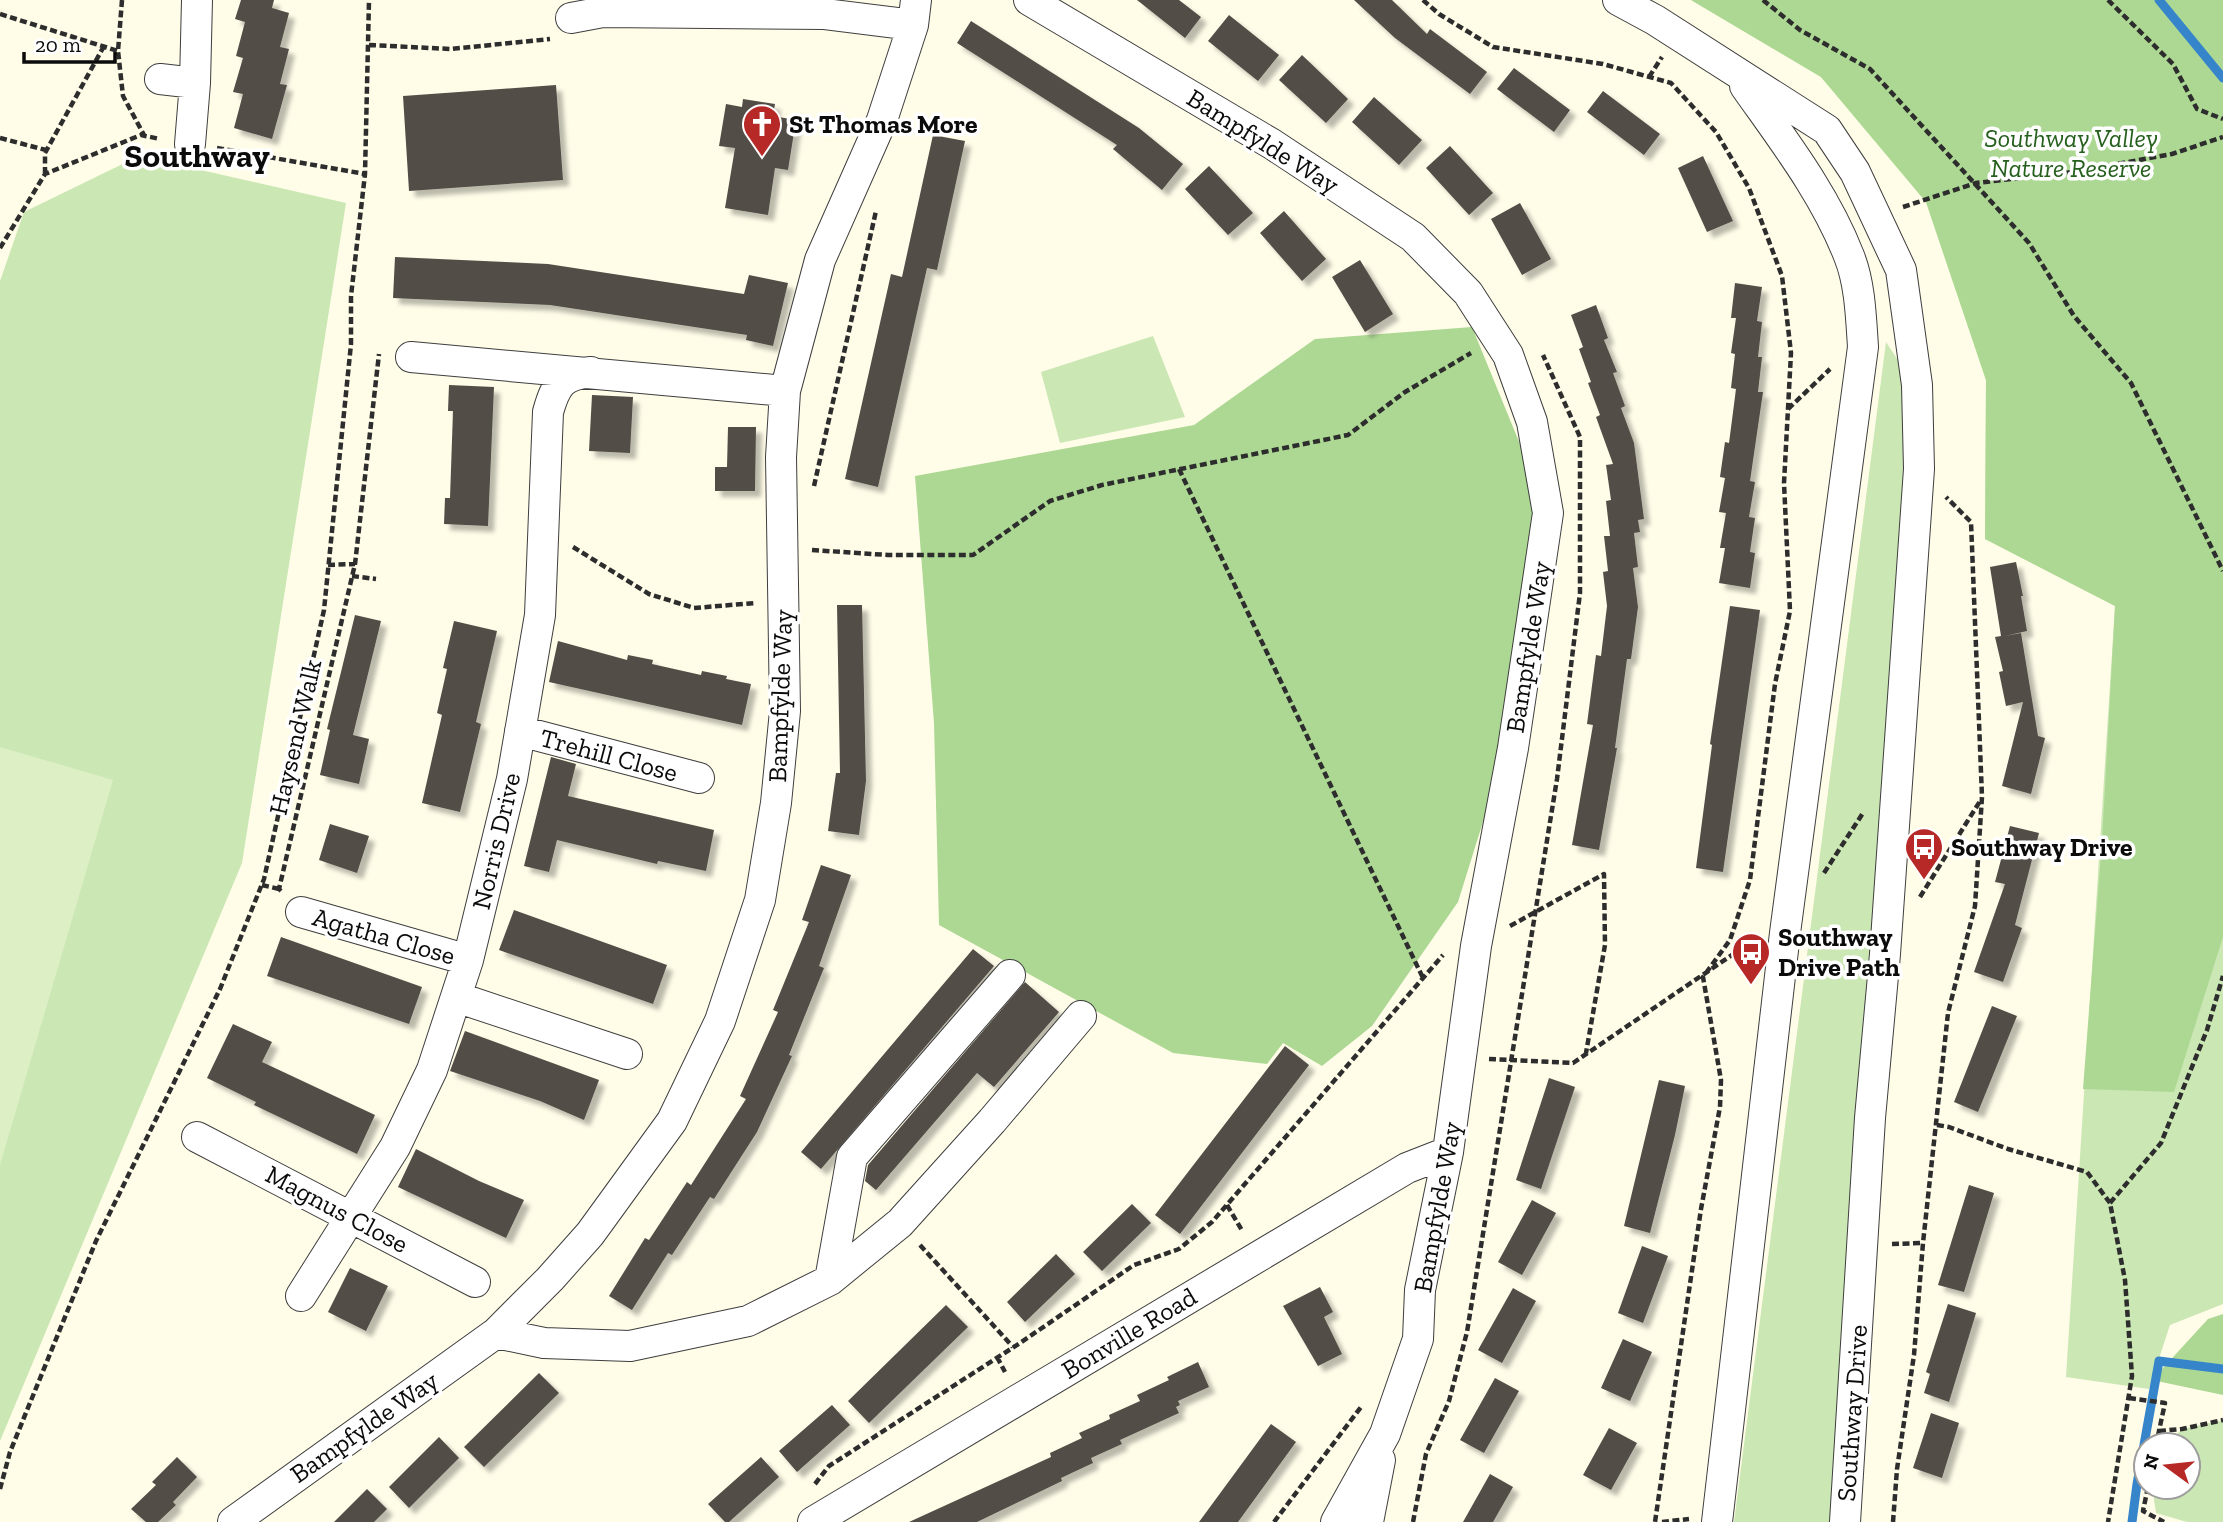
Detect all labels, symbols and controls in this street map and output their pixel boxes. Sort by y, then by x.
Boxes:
scale bar [24,21,116,65]
text: 20 m [35,32,81,57]
street label: Bampfylde Way [1181,82,1345,201]
church icon: St Thomas More [741,103,783,158]
place label: St Thomas More [789,108,978,140]
park label: Southway Valley Nature Reserve [1984,122,2158,184]
district label: Southway [124,136,270,175]
street label: Bampfylde Way [1499,558,1557,735]
street label: Bampfylde Way [761,608,799,783]
street label: Haysend Walk [262,656,329,818]
street label: Trehill Close [537,721,681,789]
street label: Norris Drive [465,769,527,913]
bus stop icon: Southway Drive [1903,826,1945,881]
place label: Southway Drive [1951,831,2133,863]
street label: Agatha Close [309,900,459,972]
place label: Southway Drive Path [1778,921,1900,983]
bus stop icon: Southway Drive Path [1730,931,1772,986]
street label: Bampfylde Way [1406,1118,1468,1295]
street label: Magnus Close [260,1158,414,1260]
street label: Bonville Road [1056,1280,1202,1386]
street label: Southway Drive [1830,1323,1874,1503]
street label: Bampfylde Way [284,1364,445,1490]
north arrow [2132,1431,2202,1501]
text: N [2138,1452,2164,1472]

